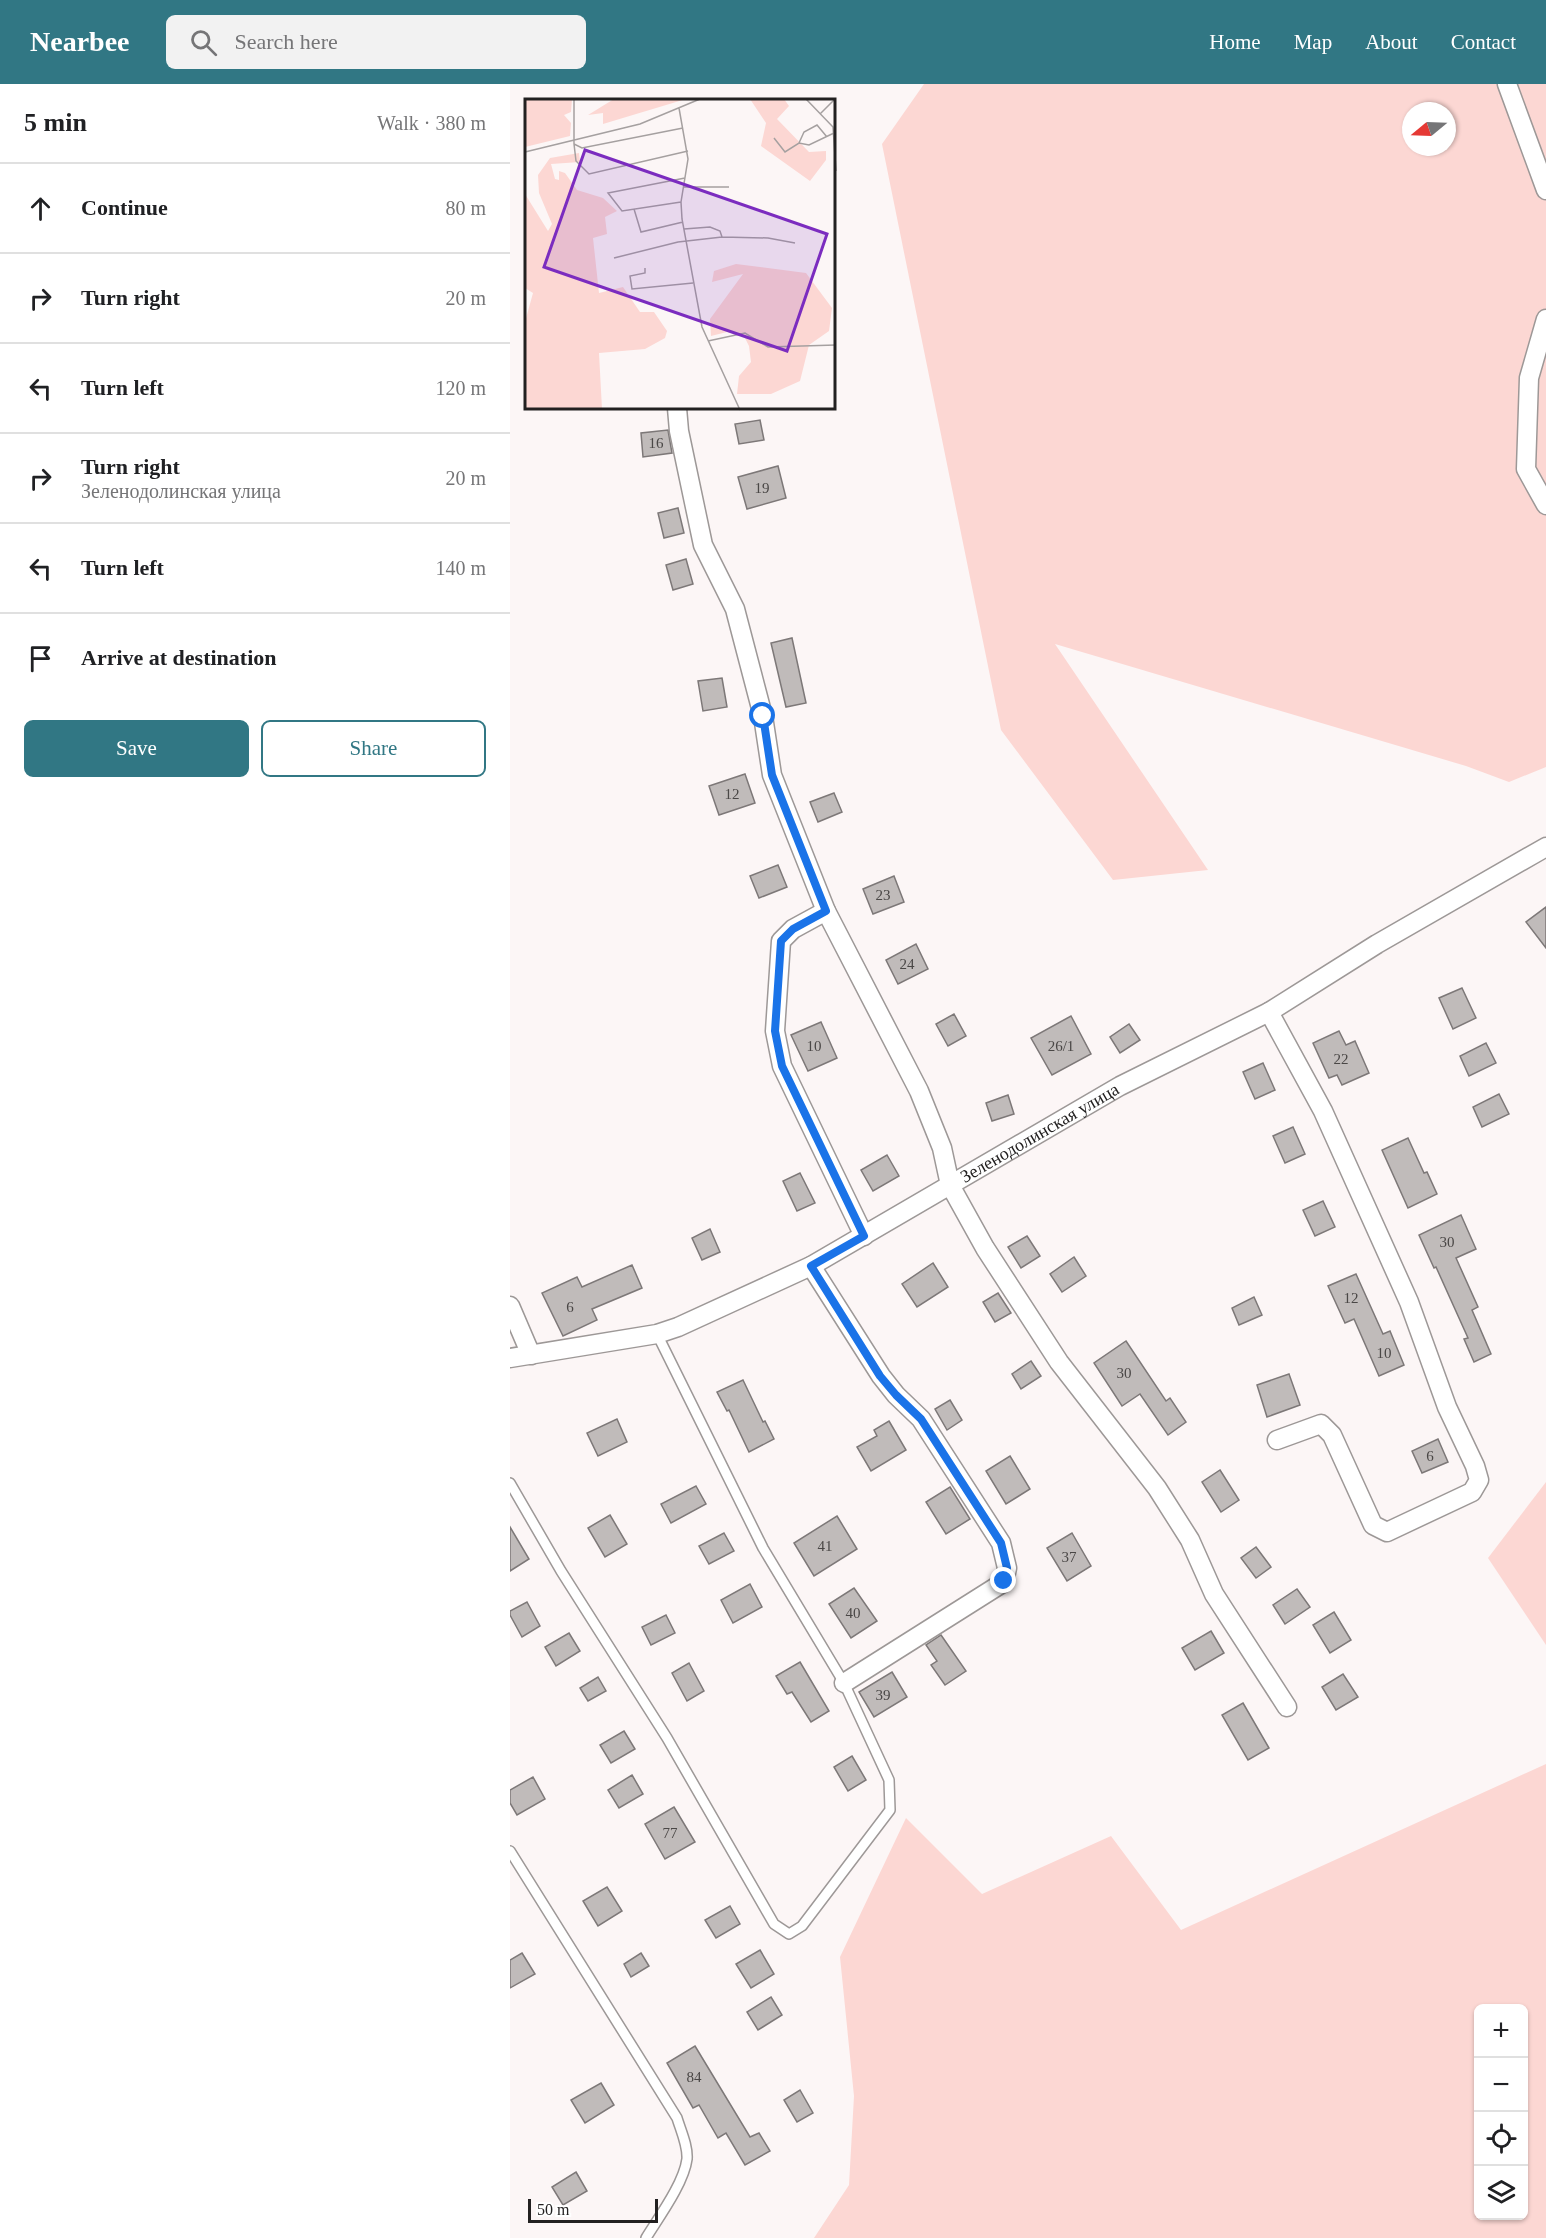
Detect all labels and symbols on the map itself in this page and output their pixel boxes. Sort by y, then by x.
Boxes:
inset map [525,99,836,410]
north arrow [1402,102,1456,156]
house number: 16 [649,435,664,451]
house number: 19 [755,480,770,496]
route start [749,702,775,728]
house number: 12 [725,786,740,802]
house number: 23 [876,887,891,903]
house number: 24 [900,956,915,972]
house number: 10 [807,1038,822,1054]
house number: 26/1 [1048,1038,1074,1054]
house number: 22 [1334,1051,1349,1067]
street label: Зеленодолинская улица [957,1079,1122,1187]
house number: 30 [1440,1234,1455,1250]
house number: 12 [1344,1290,1359,1306]
house number: 6 [566,1299,574,1315]
house number: 10 [1377,1345,1392,1361]
house number: 30 [1117,1365,1132,1381]
house number: 6 [1426,1448,1434,1464]
house number: 41 [818,1538,833,1554]
house number: 37 [1062,1549,1077,1565]
route end [990,1567,1016,1593]
house number: 40 [846,1605,861,1621]
house number: 39 [876,1687,891,1703]
house number: 77 [663,1825,678,1841]
house number: 84 [687,2069,702,2085]
scale bar [528,2196,658,2224]

